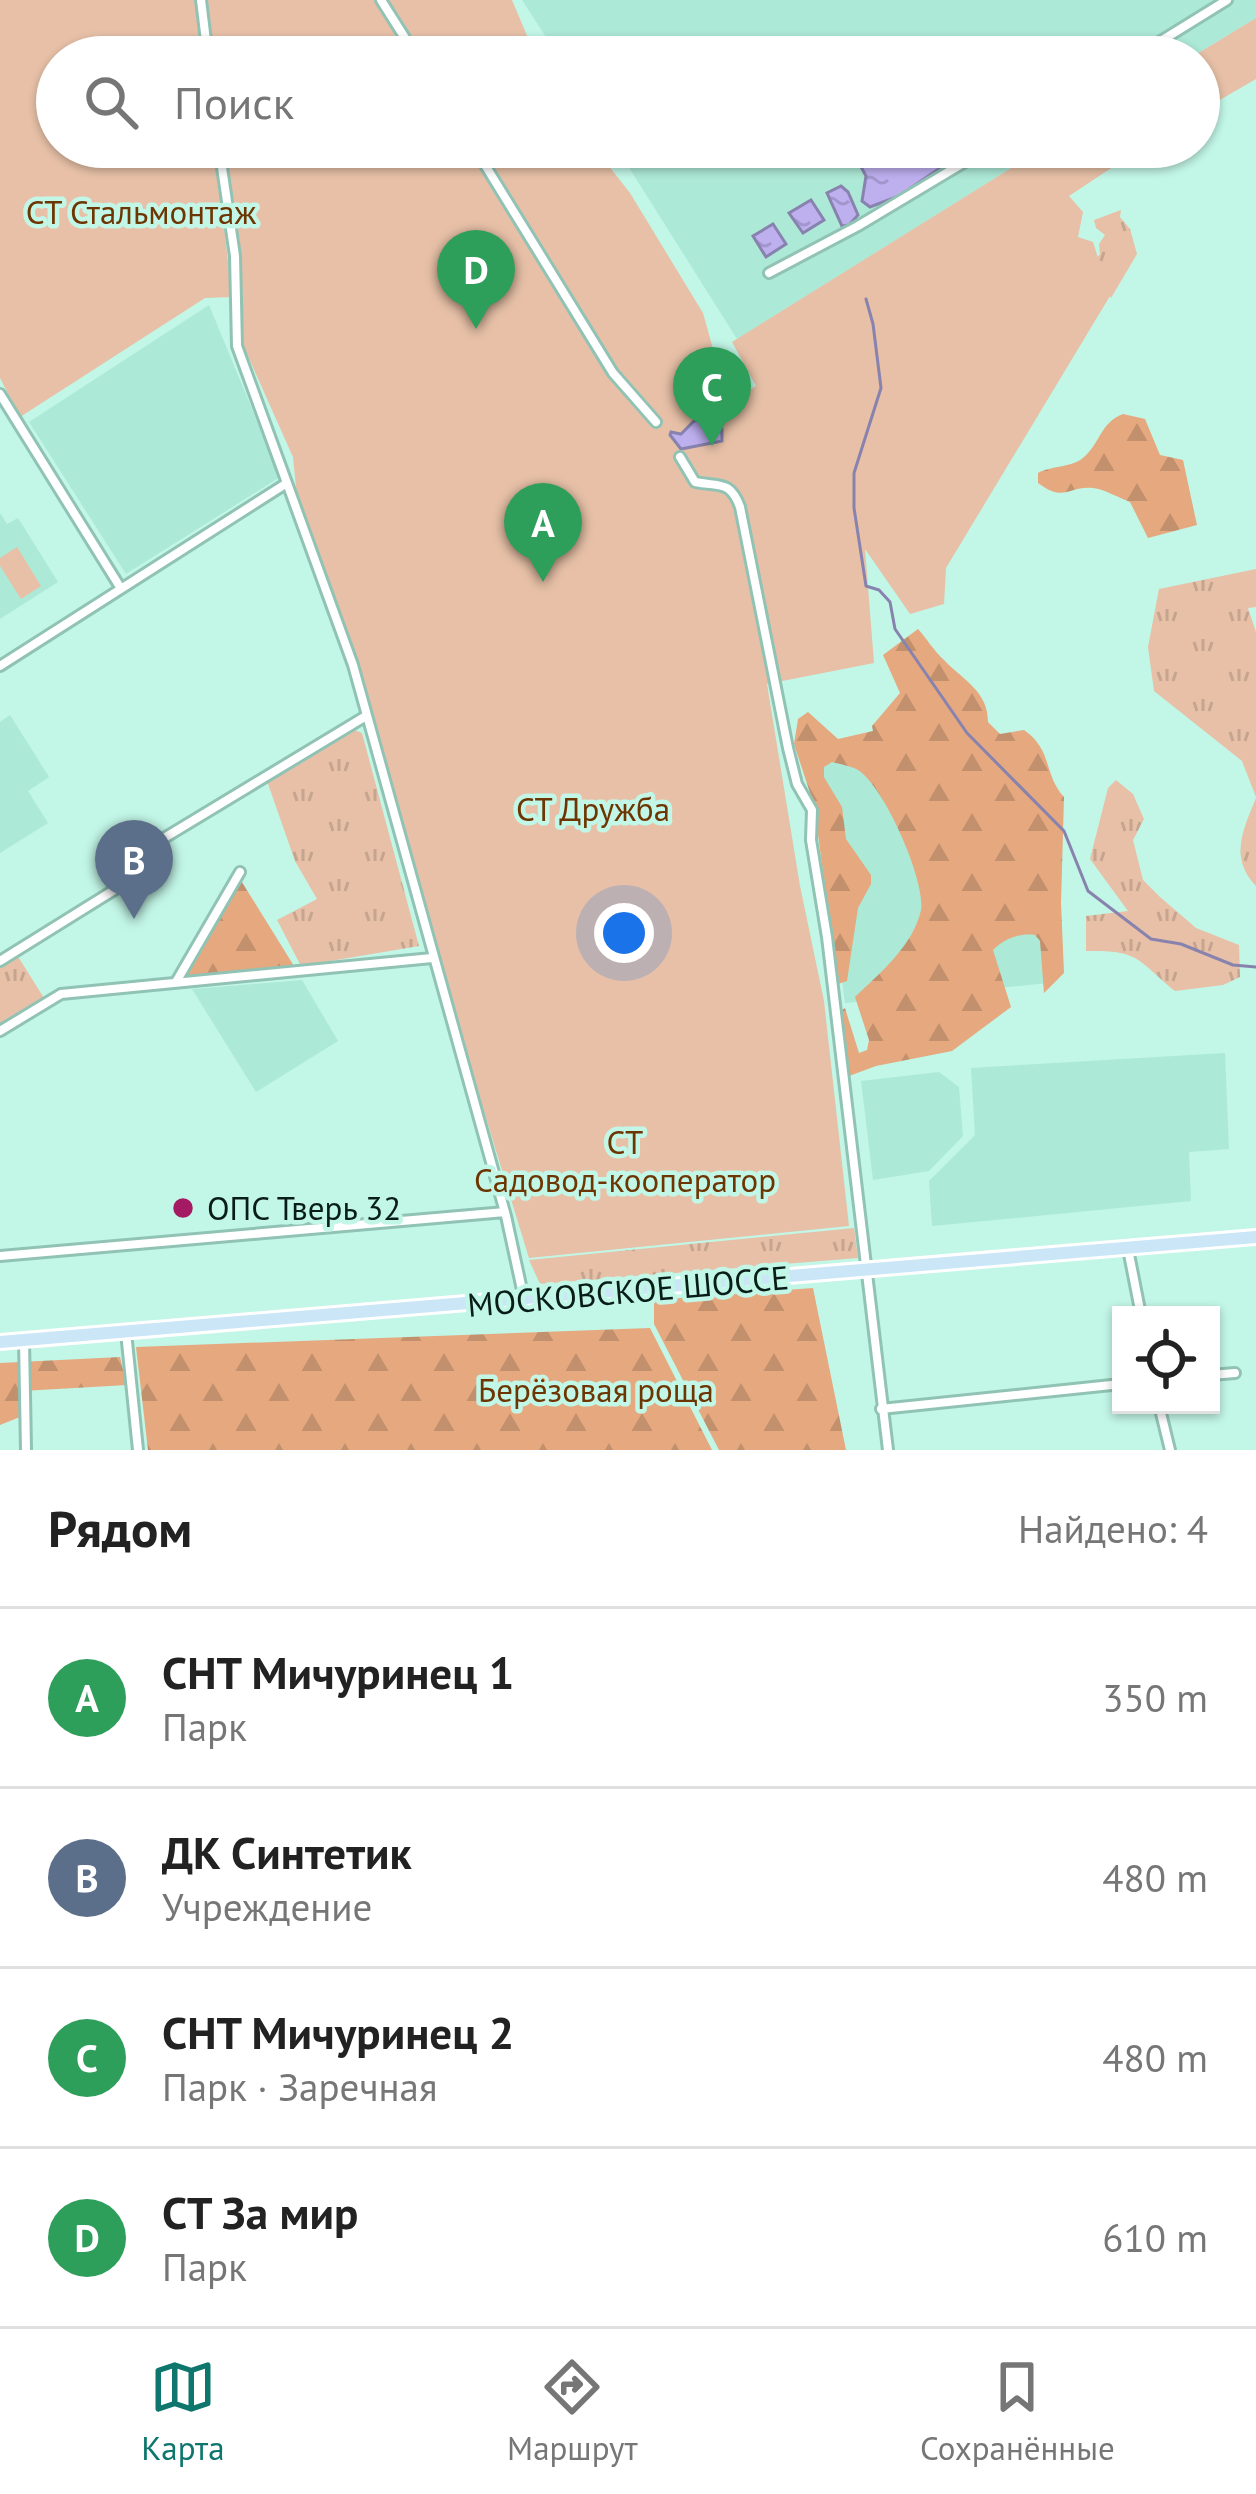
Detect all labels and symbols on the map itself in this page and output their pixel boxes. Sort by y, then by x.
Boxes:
park label: СТ Стальмонтаж [26,190,257,233]
pin: D [437,230,515,329]
pin: C [673,347,751,446]
pin: A [504,483,582,582]
park label: СТ Дружба [516,787,670,830]
pin: B [95,820,173,919]
your location [594,903,654,963]
park label: СТ Садовод-кооператор [474,1120,776,1201]
place label: ОПС Тверь 32 [207,1186,401,1229]
marker: ОПС Тверь 32 [170,1195,196,1221]
street label: МОСКОВСКОЕ ШОССЕ [466,1255,790,1326]
park label: Берёзовая роща [478,1368,714,1411]

